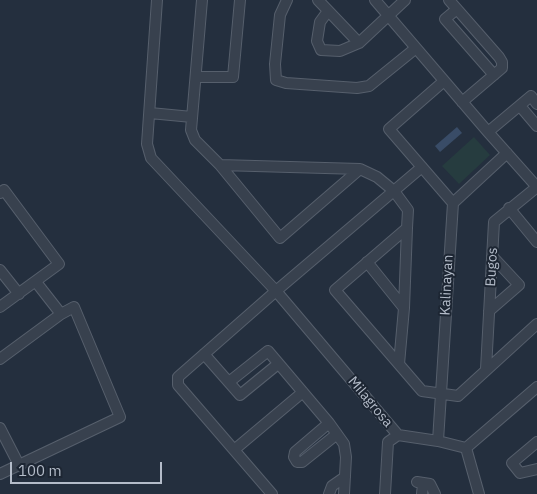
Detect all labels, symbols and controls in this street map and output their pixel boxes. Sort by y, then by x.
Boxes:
street label: Bugos [483,247,501,287]
street label: Kalinayan [437,254,457,316]
street label: Milagrosa [344,373,396,431]
scale bar [12,452,165,484]
text: 100 m [18,461,62,480]

